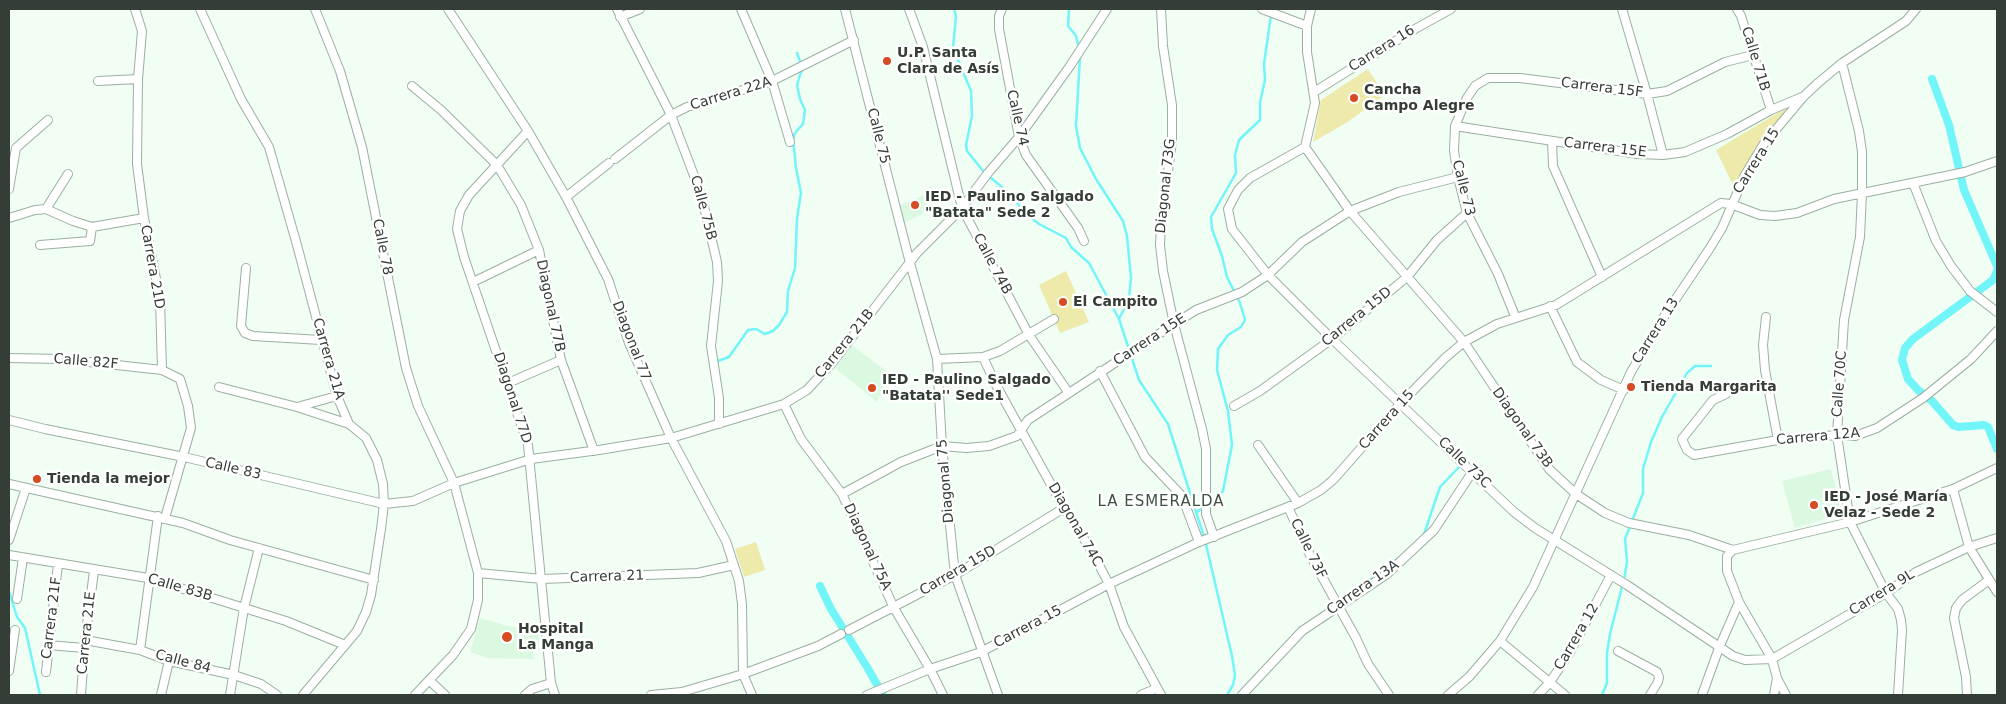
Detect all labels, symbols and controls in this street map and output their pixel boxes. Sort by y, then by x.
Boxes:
street label: Carrera 16 [1346,22,1418,76]
street label: Calle 71B [1737,25,1773,93]
place label: U.P. Santa Clara de Asís [897,45,999,78]
marker: U.P. Santa Clara de Asís [881,55,893,67]
street label: Carrera 22A [688,74,774,114]
street label: Carrera 15F [1560,75,1644,101]
place label: Cancha Campo Alegre [1364,82,1474,114]
street label: Calle 74 [1002,88,1032,148]
marker: Cancha Campo Alegre [1348,92,1360,104]
street label: Calle 75 [863,106,893,166]
street label: Carrera 15 [1730,125,1784,197]
street label: Carrera 15E [1563,135,1647,161]
street label: Diagonal 73G [1153,138,1179,234]
street label: Calle 73 [1448,158,1478,218]
street label: Calle 75B [686,174,720,242]
place label: IED - Paulino Salgado "Batata" Sede 2 [925,189,1094,222]
marker: IED - Paulino Salgado "Batata" Sede 2 [909,199,921,211]
street label: Calle 78 [368,217,396,277]
street label: Carrera 21D [136,224,168,310]
street label: Calle 74B [969,231,1015,297]
street label: Diagonal 77B [532,258,568,354]
street label: Carrera 15D [1319,284,1395,350]
place label: El Campito [1073,294,1158,310]
street label: Carrera 13 [1629,295,1683,367]
marker: El Campito [1057,296,1069,308]
street label: Diagonal 77 [608,299,654,383]
street label: Carrera 21B [812,306,878,382]
street label: Carrera 15E [1110,310,1190,370]
street label: Carrera 21A [308,316,348,402]
street label: Diagonal 77D [489,350,535,446]
street label: Calle 70C [1829,350,1851,418]
street label: Calle 82F [53,351,119,373]
place label: IED - Paulino Salgado "Batata'' Sede1 [882,372,1051,404]
place label: Tienda Margarita [1641,379,1777,395]
marker: Tienda Margarita [1625,381,1637,393]
marker: IED - Paulino Salgado "Batata'' Sede1 [866,382,878,394]
street label: Diagonal 73B [1488,385,1556,471]
street label: Carrera 15 [1356,387,1418,453]
street label: Carrera 12A [1775,425,1861,449]
street label: Calle 73C [1434,434,1494,492]
street label: Diagonal 75 [934,438,958,524]
street label: Calle 83 [203,454,263,484]
place label: Tienda la mejor [47,471,170,487]
marker: Tienda la mejor [31,473,43,485]
street label: Diagonal 74C [1044,480,1106,570]
place label: IED - José María Velaz - Sede 2 [1824,489,1948,522]
district label: LA ESMERALDA [1096,493,1226,511]
marker: IED - José María Velaz - Sede 2 [1808,499,1820,511]
street label: Diagonal 75A [840,501,894,593]
street label: Calle 73F [1286,516,1330,582]
street label: Carrera 15D [917,542,999,600]
street label: Carrera 13A [1324,557,1402,619]
street label: Carrera 9L [1846,566,1918,620]
street label: Carrera 21 [569,567,645,587]
street label: Calle 83B [146,571,214,605]
street label: Carrera 21F [39,576,65,660]
street label: Carrera 21E [74,591,100,675]
street label: Carrera 12 [1551,601,1603,673]
street label: Carrera 15 [991,602,1065,652]
place label: Hospital La Manga [518,621,594,654]
marker: Hospital La Manga [500,630,514,644]
street label: Calle 84 [153,647,213,677]

